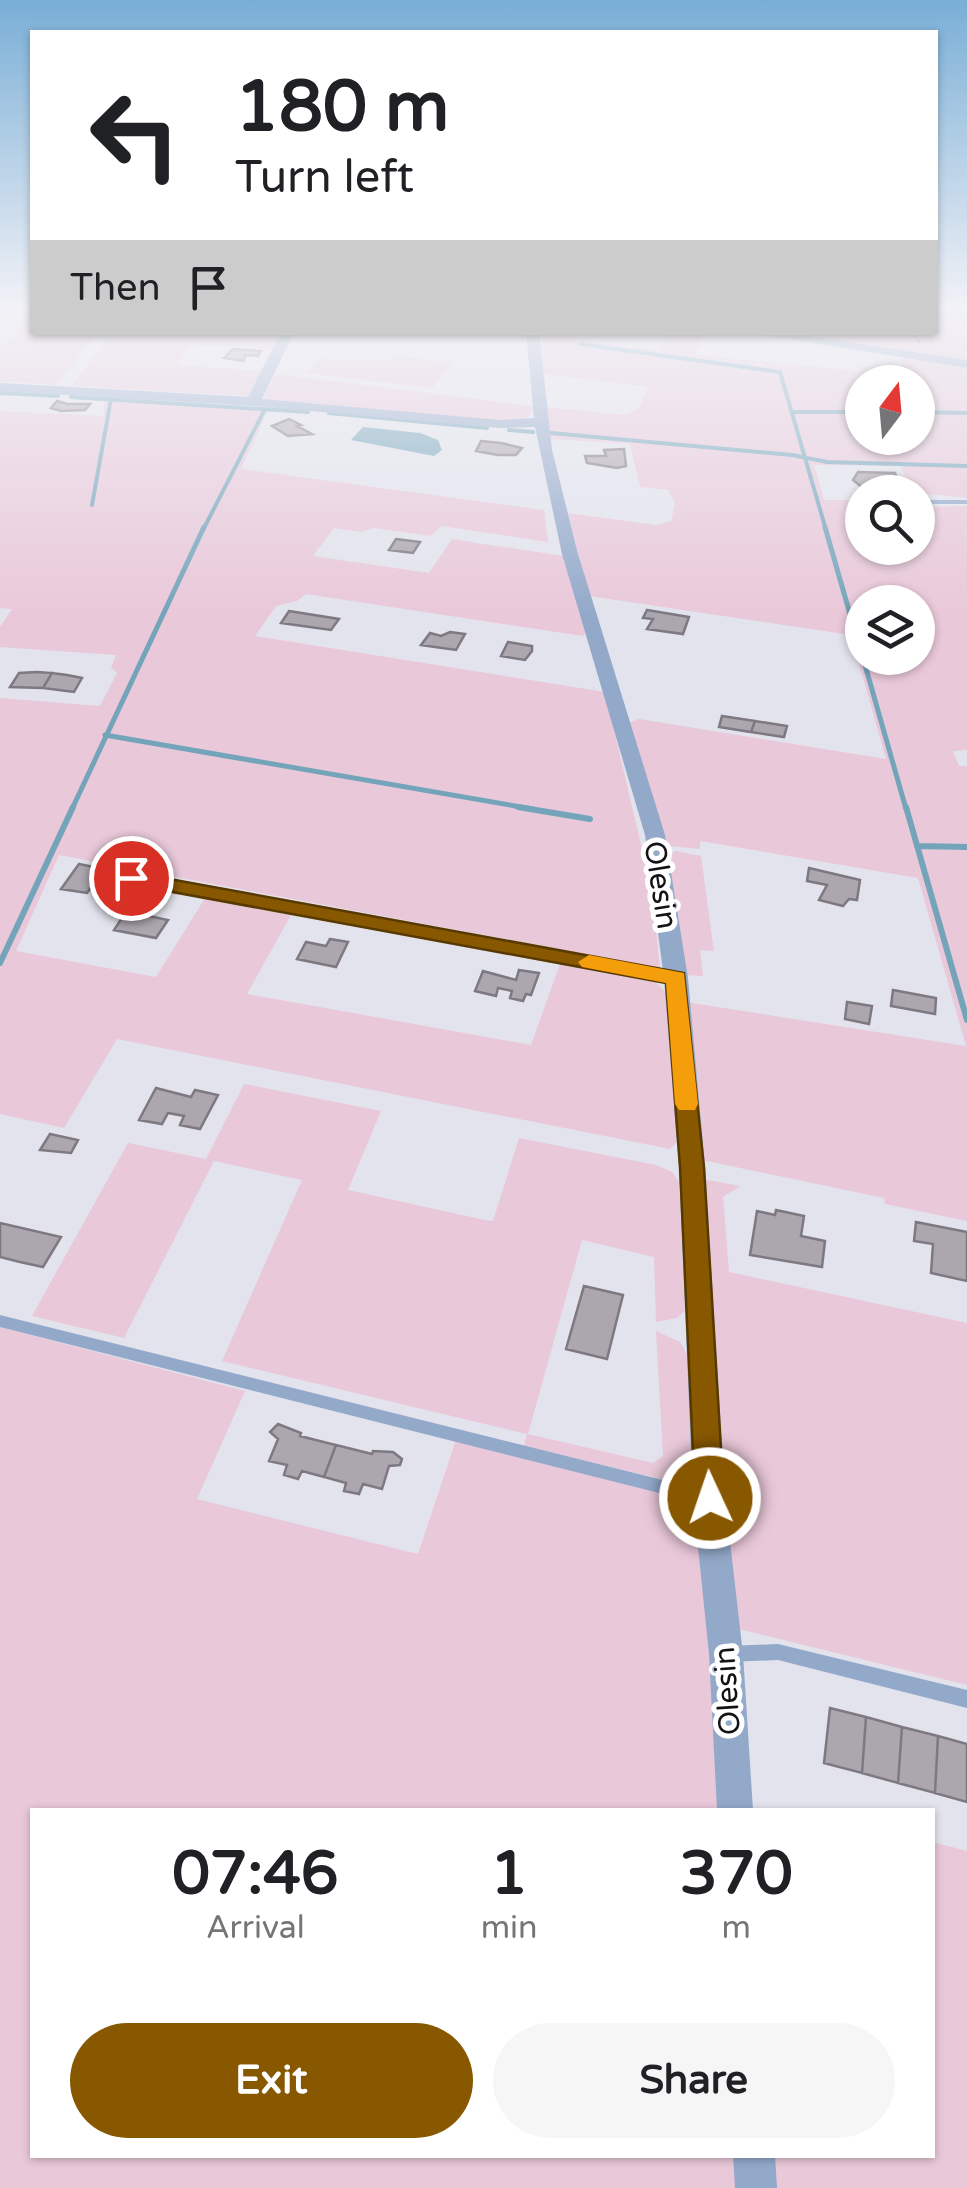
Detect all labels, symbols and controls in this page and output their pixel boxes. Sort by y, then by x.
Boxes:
text: 180 m [235,66,449,150]
icon: left [70,70,200,200]
text: Turn left [235,151,414,205]
icon: arrive [181,260,236,315]
text: Then [70,265,161,311]
north arrow [845,365,935,455]
map controls [845,365,935,675]
button: search [845,475,935,565]
button: layers [845,585,935,675]
pin [89,836,174,921]
street label: Olesin [635,838,686,932]
icon: arrive [104,851,159,906]
position arrow [658,1446,762,1550]
street label: Olesin [706,1645,749,1736]
text: 07:46 [172,1838,339,1910]
text: 1 [490,1838,528,1910]
text: 370 [680,1838,793,1910]
text: Arrival [206,1909,305,1947]
text: min [481,1909,538,1947]
text: m [722,1909,751,1947]
button: Exit [70,2023,473,2138]
button: Share [493,2023,895,2138]

